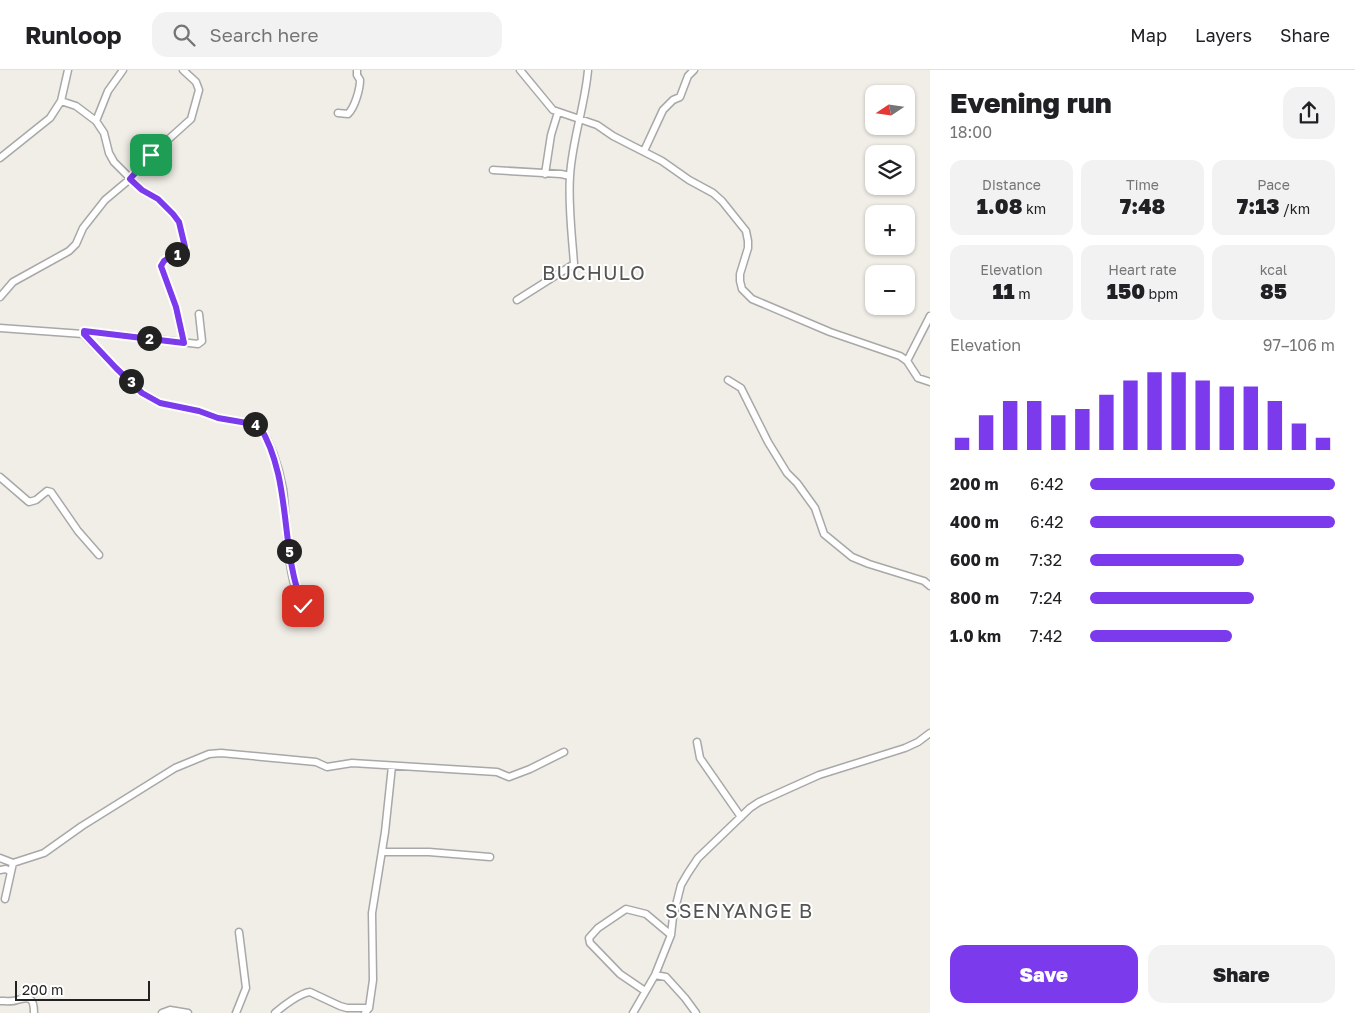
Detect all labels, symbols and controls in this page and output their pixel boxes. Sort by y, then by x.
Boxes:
search box [152,12,502,57]
text: Runloop [25,20,122,49]
icon: search [170,21,198,49]
text: Search here [210,23,318,46]
text: Map [1130,24,1167,46]
text: Layers [1195,24,1252,46]
text: Share [1280,24,1330,46]
north arrow [865,85,915,135]
map controls [865,85,915,315]
text: Evening run [950,86,1112,119]
button: share [1283,87,1335,139]
text: 18:00 [950,122,992,142]
pin [130,134,172,176]
icon: arrive [137,141,165,169]
button: layers [865,145,915,195]
text: Distance [982,176,1041,193]
text: Time [1126,176,1159,193]
text: Pace [1257,176,1290,193]
text: 1.08 [977,193,1022,219]
text: 7:48 [1120,193,1165,219]
text: 7:13 [1237,193,1280,219]
text: km [1022,200,1046,217]
text: /km [1280,200,1310,217]
button: + [865,205,915,255]
pin: 1 [164,242,190,266]
text: 1 [174,246,181,263]
district label: BUCHULO [542,260,646,284]
text: Elevation [980,261,1043,278]
text: Heart rate [1108,261,1177,278]
text: kcal [1260,261,1287,278]
button: − [865,265,915,315]
text: 11 [992,278,1015,304]
text: 150 [1107,278,1145,304]
text: 85 [1260,278,1287,304]
text: m [1015,285,1031,302]
text: bpm [1145,285,1178,302]
pin: 2 [136,326,162,350]
text: 2 [145,330,154,347]
text: Elevation [950,335,1021,355]
text: 97–106 m [1263,335,1335,355]
pin: 3 [118,368,144,394]
text: 3 [127,373,136,390]
pin: 4 [242,412,268,436]
text: 4 [251,416,260,433]
text: 200 m [950,474,999,494]
text: 6:42 [1030,474,1064,494]
text: 400 m [950,512,999,532]
text: 6:42 [1030,512,1064,532]
pin: 5 [276,538,302,564]
text: 5 [285,543,294,560]
text: 600 m [950,550,999,570]
text: 7:32 [1030,550,1062,570]
pin [282,585,324,627]
text: 800 m [950,588,999,608]
text: 7:24 [1030,588,1062,608]
icon: check [289,592,317,620]
text: 1.0 km [950,626,1001,646]
text: 7:42 [1030,626,1062,646]
district label: SSENYANGE B [665,898,813,922]
button: Save [950,945,1138,1003]
button: Share [1148,945,1335,1003]
scale bar [15,978,150,1001]
text: 200 m [22,981,63,998]

